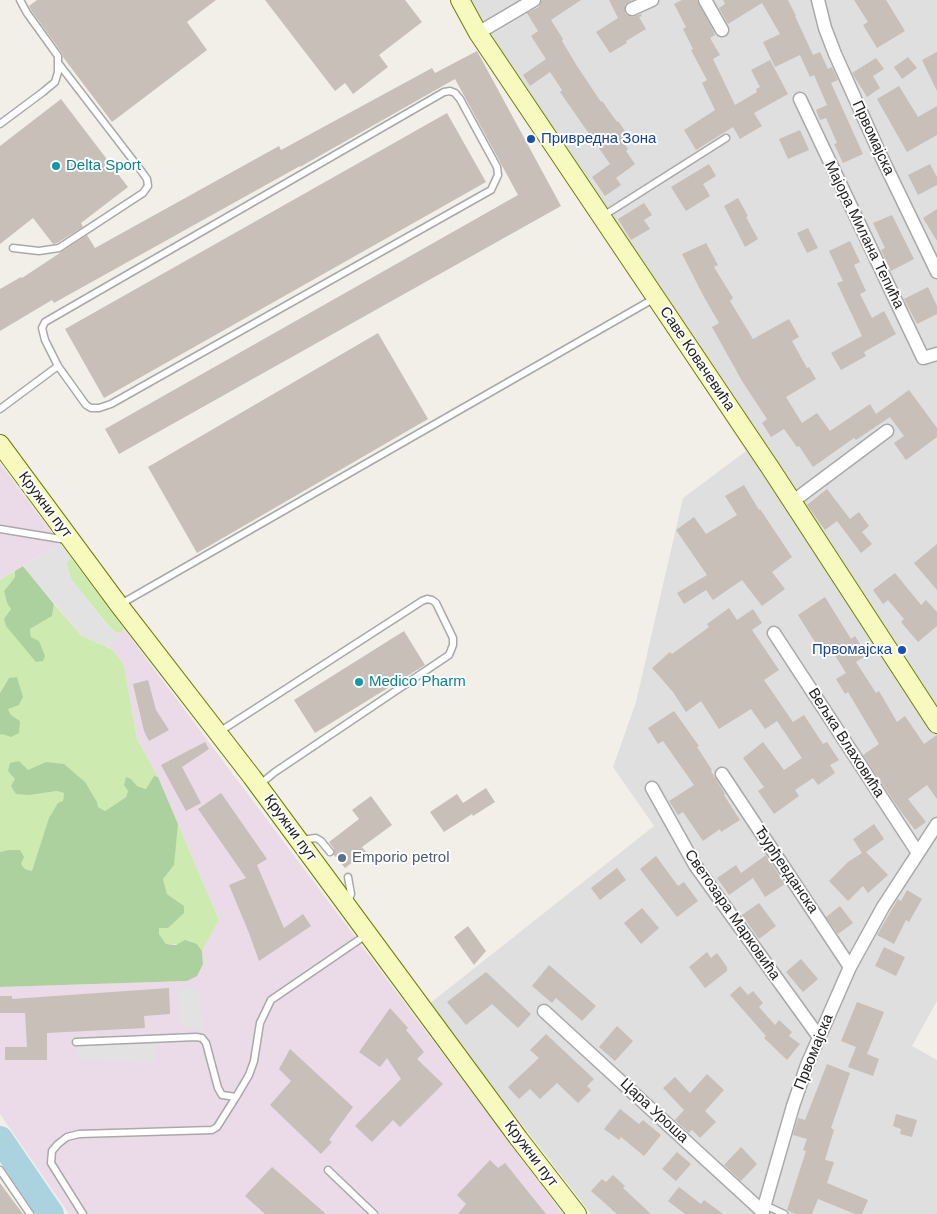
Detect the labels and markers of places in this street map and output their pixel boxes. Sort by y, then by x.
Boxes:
place label: Привредна Зона [541,130,656,148]
marker: Привредна Зона [525,133,537,145]
place label: Delta Sport [66,157,141,175]
marker: Delta Sport [50,160,62,172]
place label: Првомајска [812,641,892,659]
marker: Првомајска [896,644,908,656]
place label: Medico Pharm [369,673,466,691]
marker: Medico Pharm [353,676,365,688]
place label: Emporio petrol [352,849,450,867]
marker: Emporio petrol [336,852,348,864]

